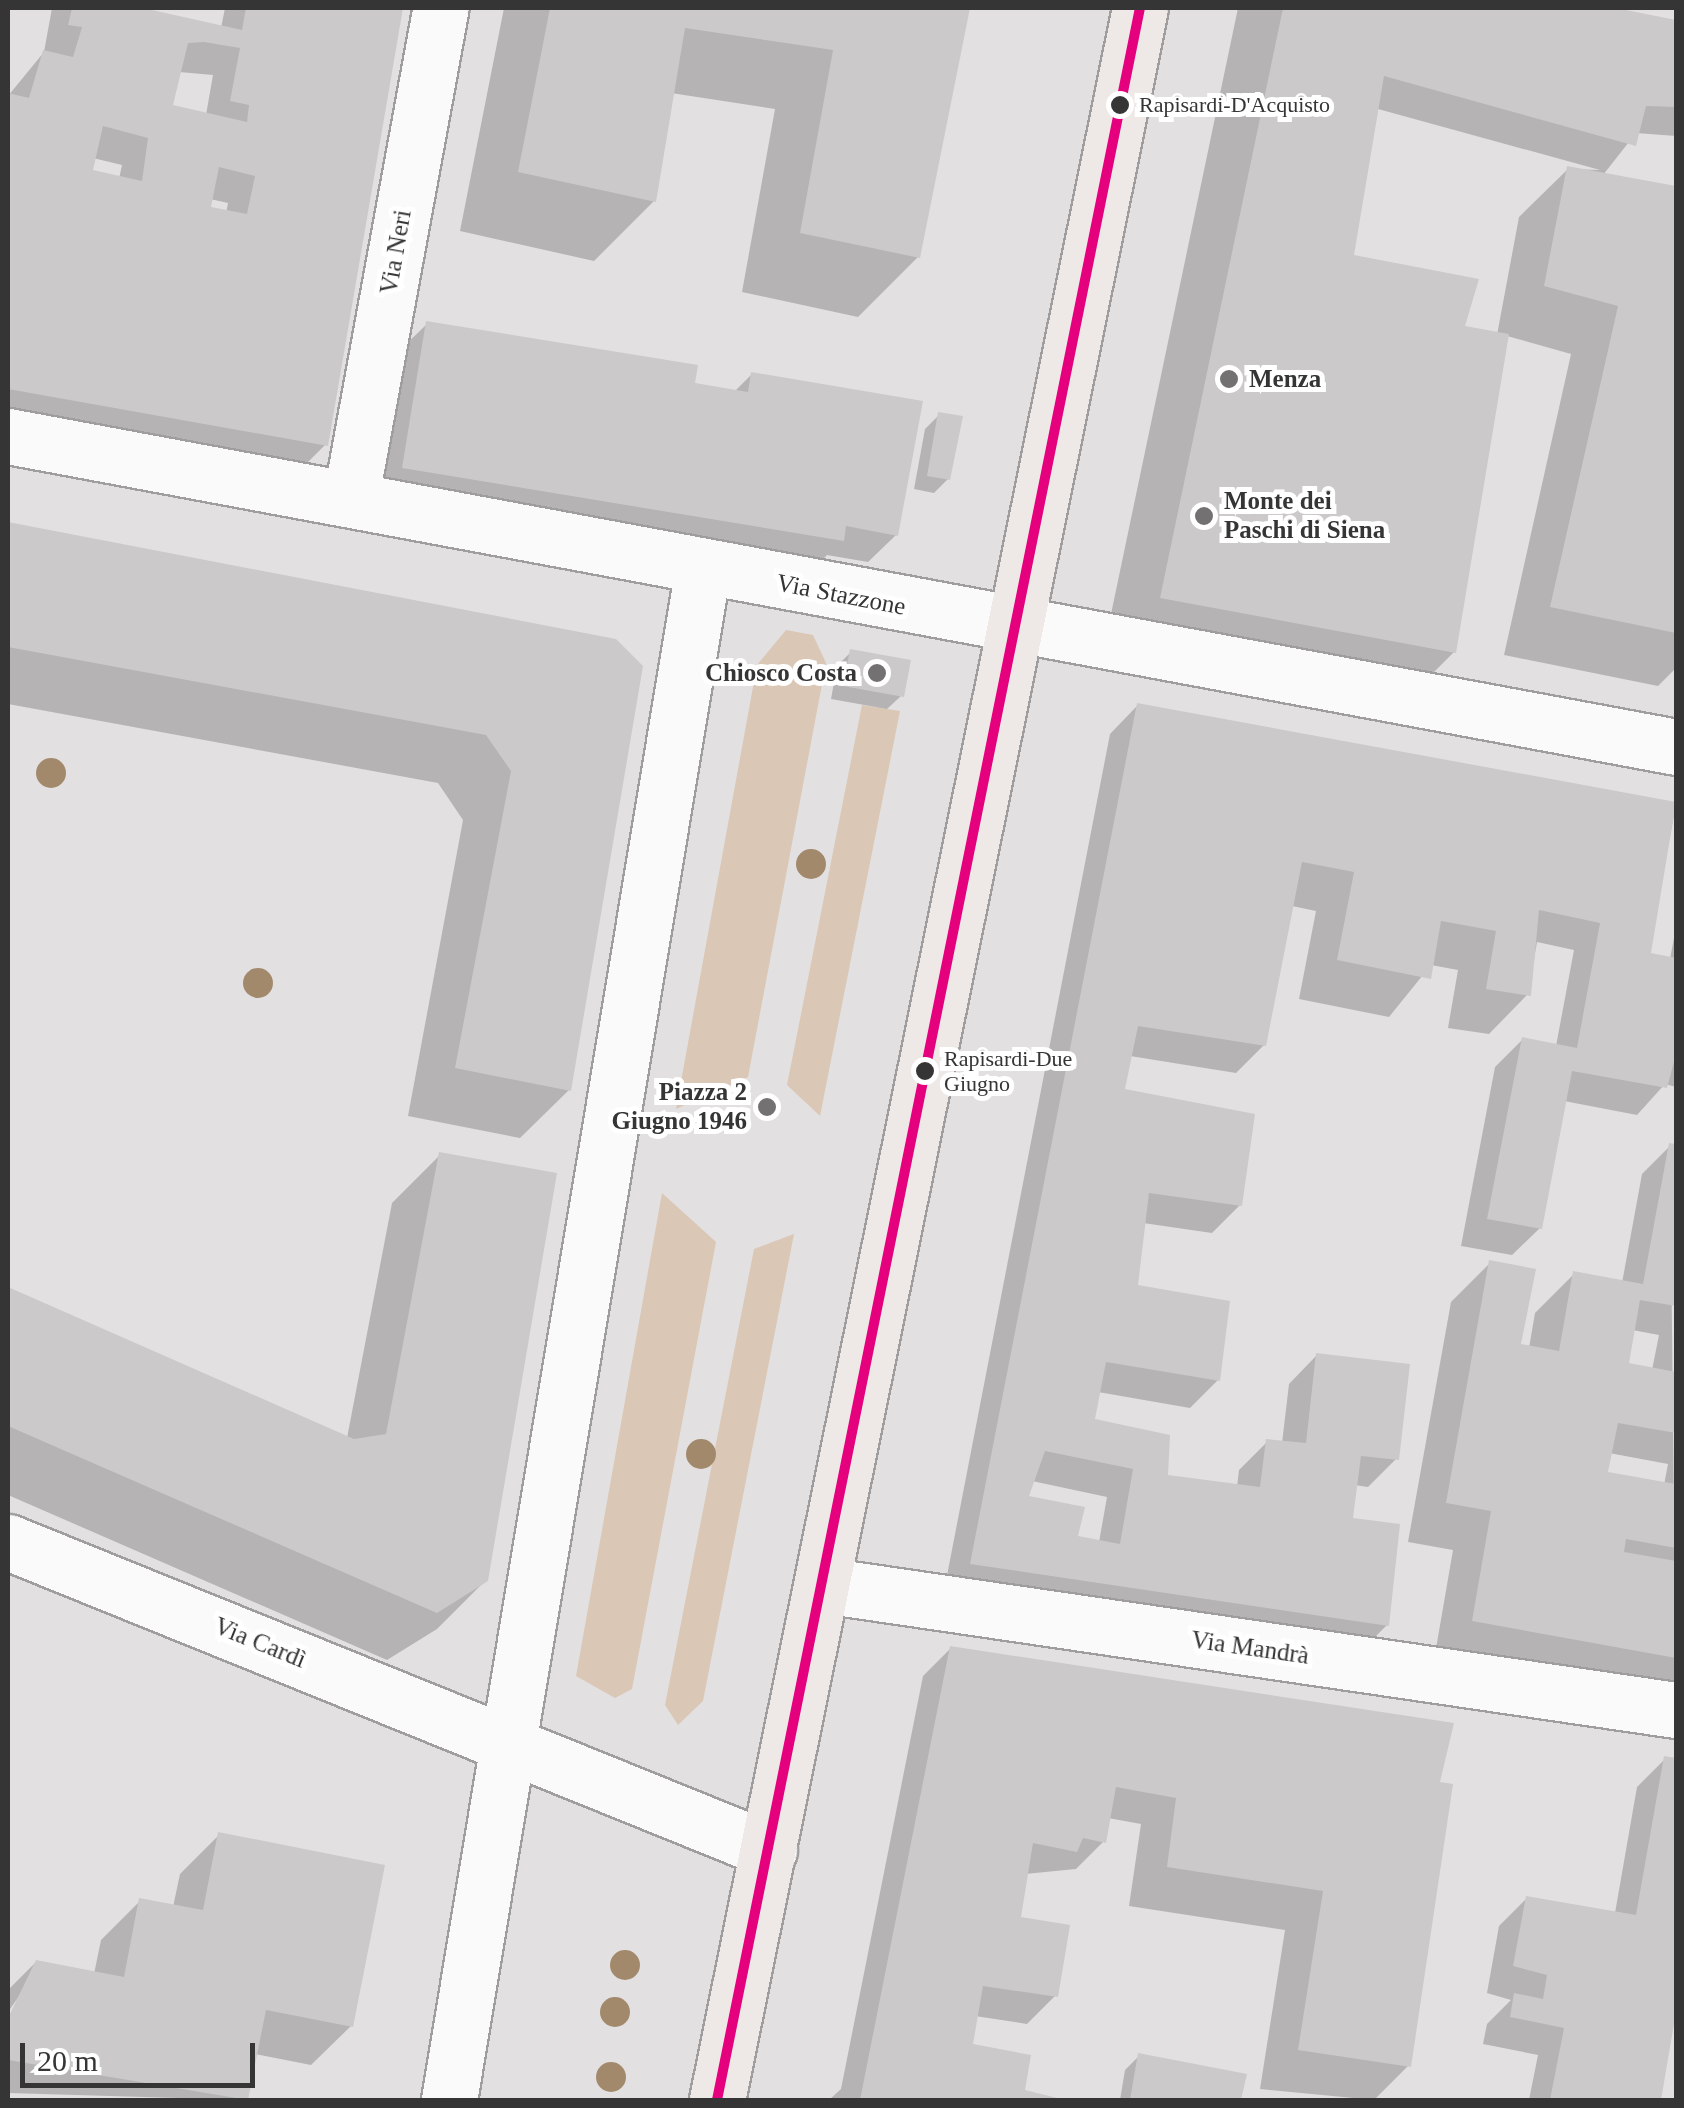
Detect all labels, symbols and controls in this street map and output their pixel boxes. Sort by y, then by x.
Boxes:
place label: Rapisardi-D'Acquisto [1139,92,1330,118]
marker: Rapisardi-D'Acquisto [1110,95,1130,115]
street label: Via Neri [374,207,418,297]
place label: Menza [1249,364,1321,394]
marker: Menza [1218,368,1240,390]
place label: Monte dei Paschi di Siena [1224,487,1385,546]
marker: Monte dei Paschi di Siena [1193,505,1215,527]
street label: Via Stazzone [774,568,908,622]
place label: Chiosco Costa [705,658,857,688]
marker: Chiosco Costa [866,662,888,684]
place label: Rapisardi-Due Giugno [944,1045,1072,1096]
marker: Rapisardi-Due Giugno [915,1061,935,1081]
place label: Piazza 2 Giugno 1946 [612,1078,747,1137]
marker: Piazza 2 Giugno 1946 [756,1096,778,1118]
street label: Via Cardì [210,1611,310,1675]
street label: Via Mandrà [1189,1625,1311,1671]
scale bar [25,2023,260,2085]
text: 20 m [37,2044,98,2077]

